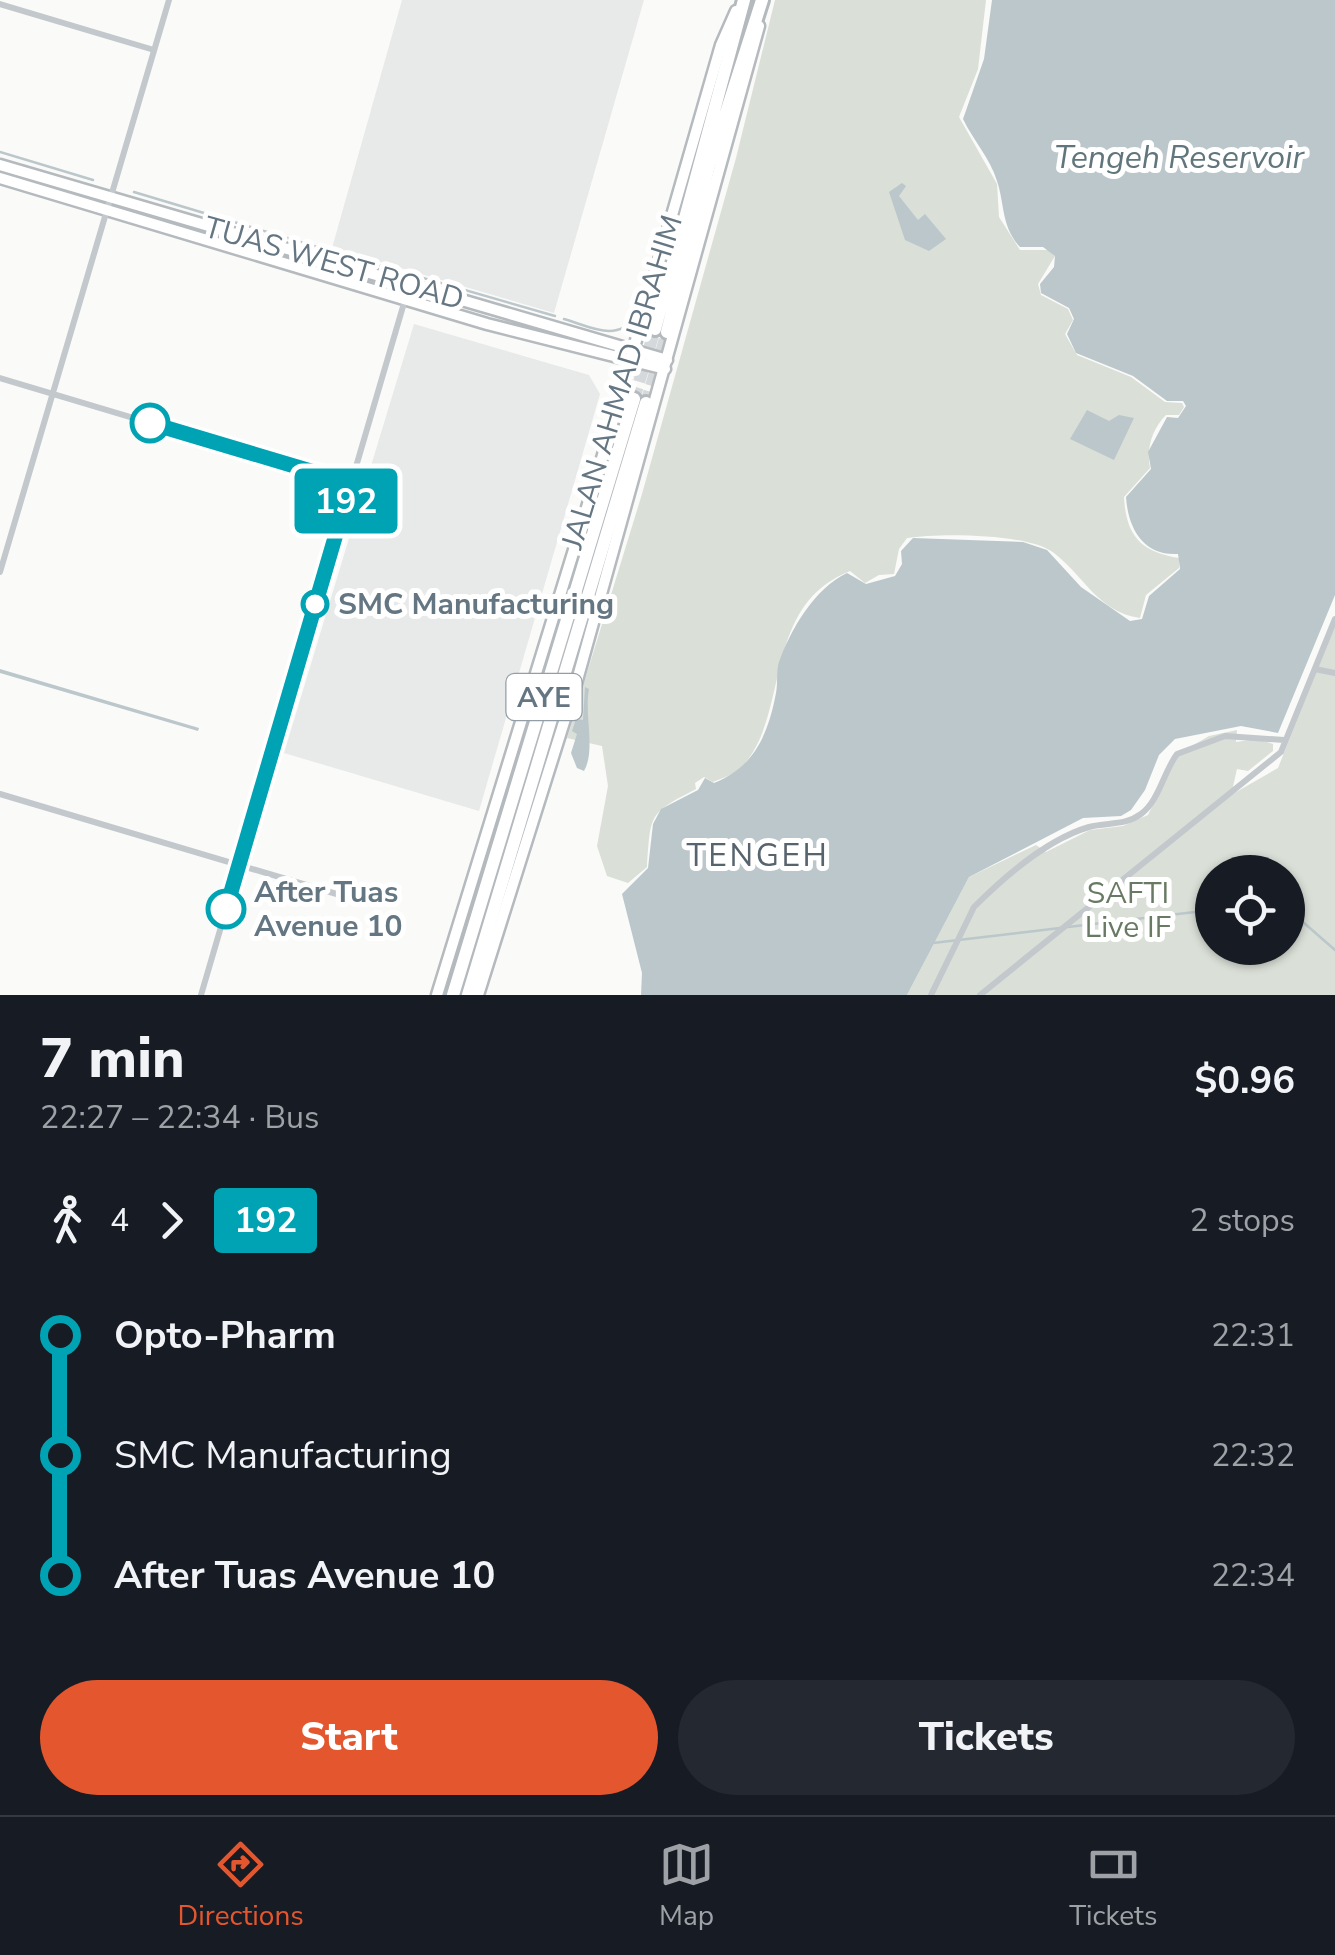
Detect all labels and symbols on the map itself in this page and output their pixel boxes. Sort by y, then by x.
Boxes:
water label: Tengeh Reservoir [1054,136,1306,179]
street label: TUAS WEST ROAD [199,207,468,320]
street label: JALAN AHMAD IBRAHIM [552,210,693,555]
unlabelled marker [131,404,169,442]
line badge: 192 [288,468,404,534]
place label: SMC Manufacturing [338,584,614,625]
marker: SMC Manufacturing [302,591,328,617]
road number: AYE [506,674,582,720]
district label: TENGEH [687,834,829,877]
place label: After Tuas Avenue 10 [254,872,403,947]
park label: SAFTI Live IF [1085,873,1171,948]
marker: After Tuas Avenue 10 [207,890,245,928]

